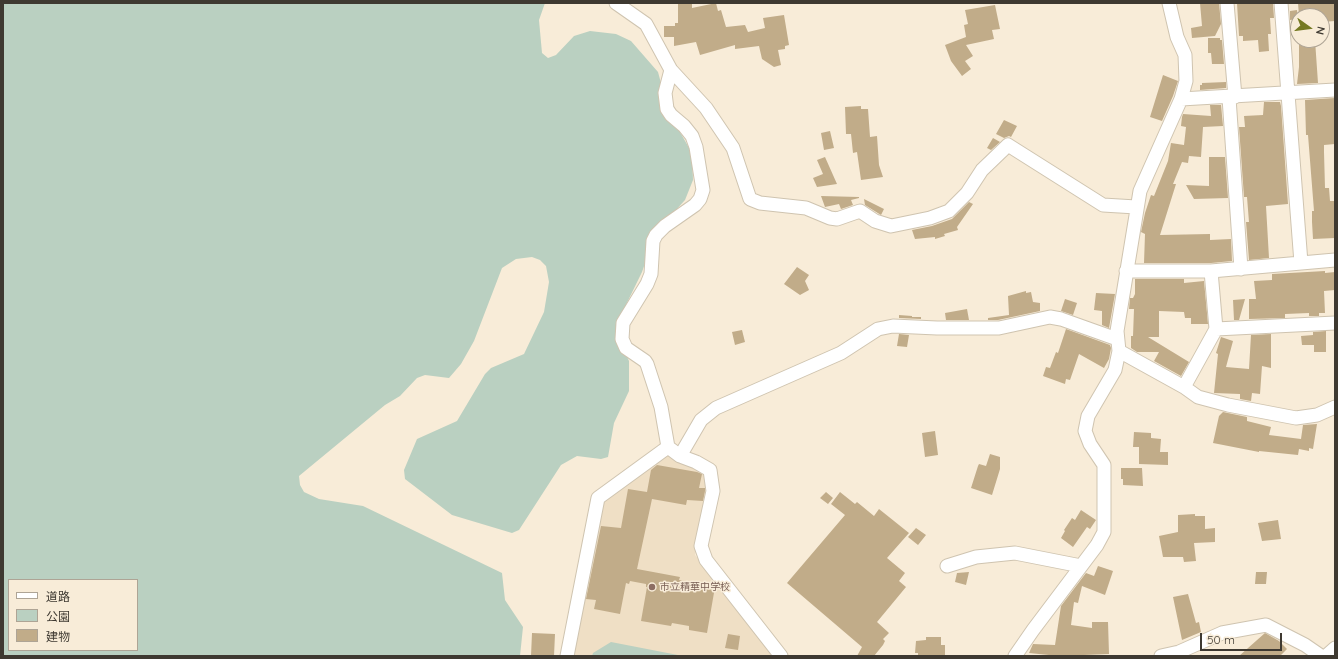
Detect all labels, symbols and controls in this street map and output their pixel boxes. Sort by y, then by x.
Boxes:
north arrow [1290,8,1330,48]
text: N [1313,25,1328,36]
legend [8,579,138,651]
place label: 市立精華中学校 [660,581,730,593]
marker: 市立精華中学校 [647,582,657,592]
text: 道路 [46,589,70,604]
text: 公園 [46,609,70,624]
scale bar [1202,625,1284,651]
text: 建物 [46,629,70,644]
text: 50 m [1207,632,1235,647]

